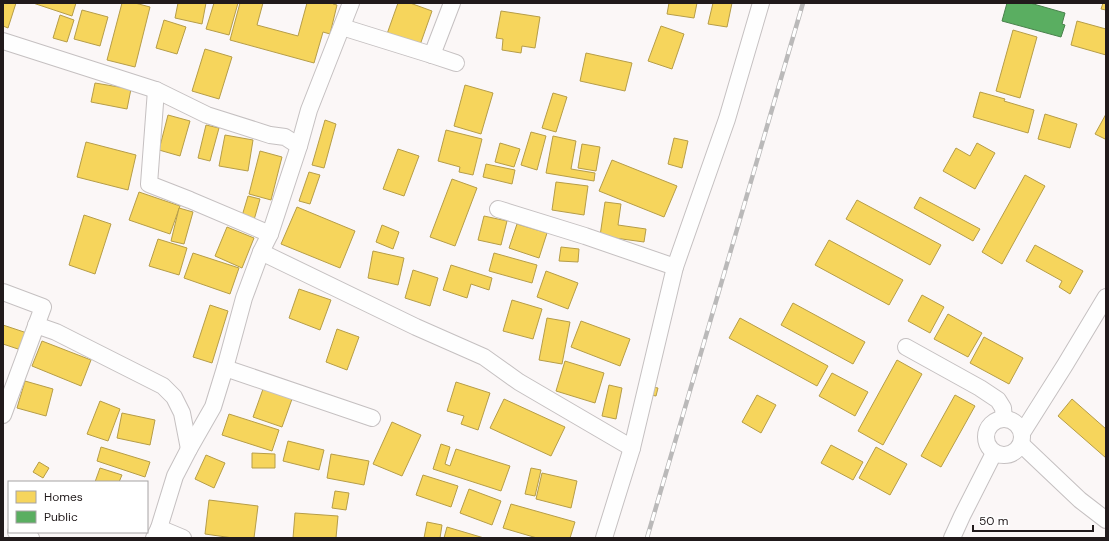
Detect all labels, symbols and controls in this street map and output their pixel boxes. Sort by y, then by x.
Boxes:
legend [8,481,148,533]
text: Homes [44,489,83,505]
scale bar [973,507,1093,533]
text: Public [44,509,78,525]
text: 50 m [979,513,1008,529]

